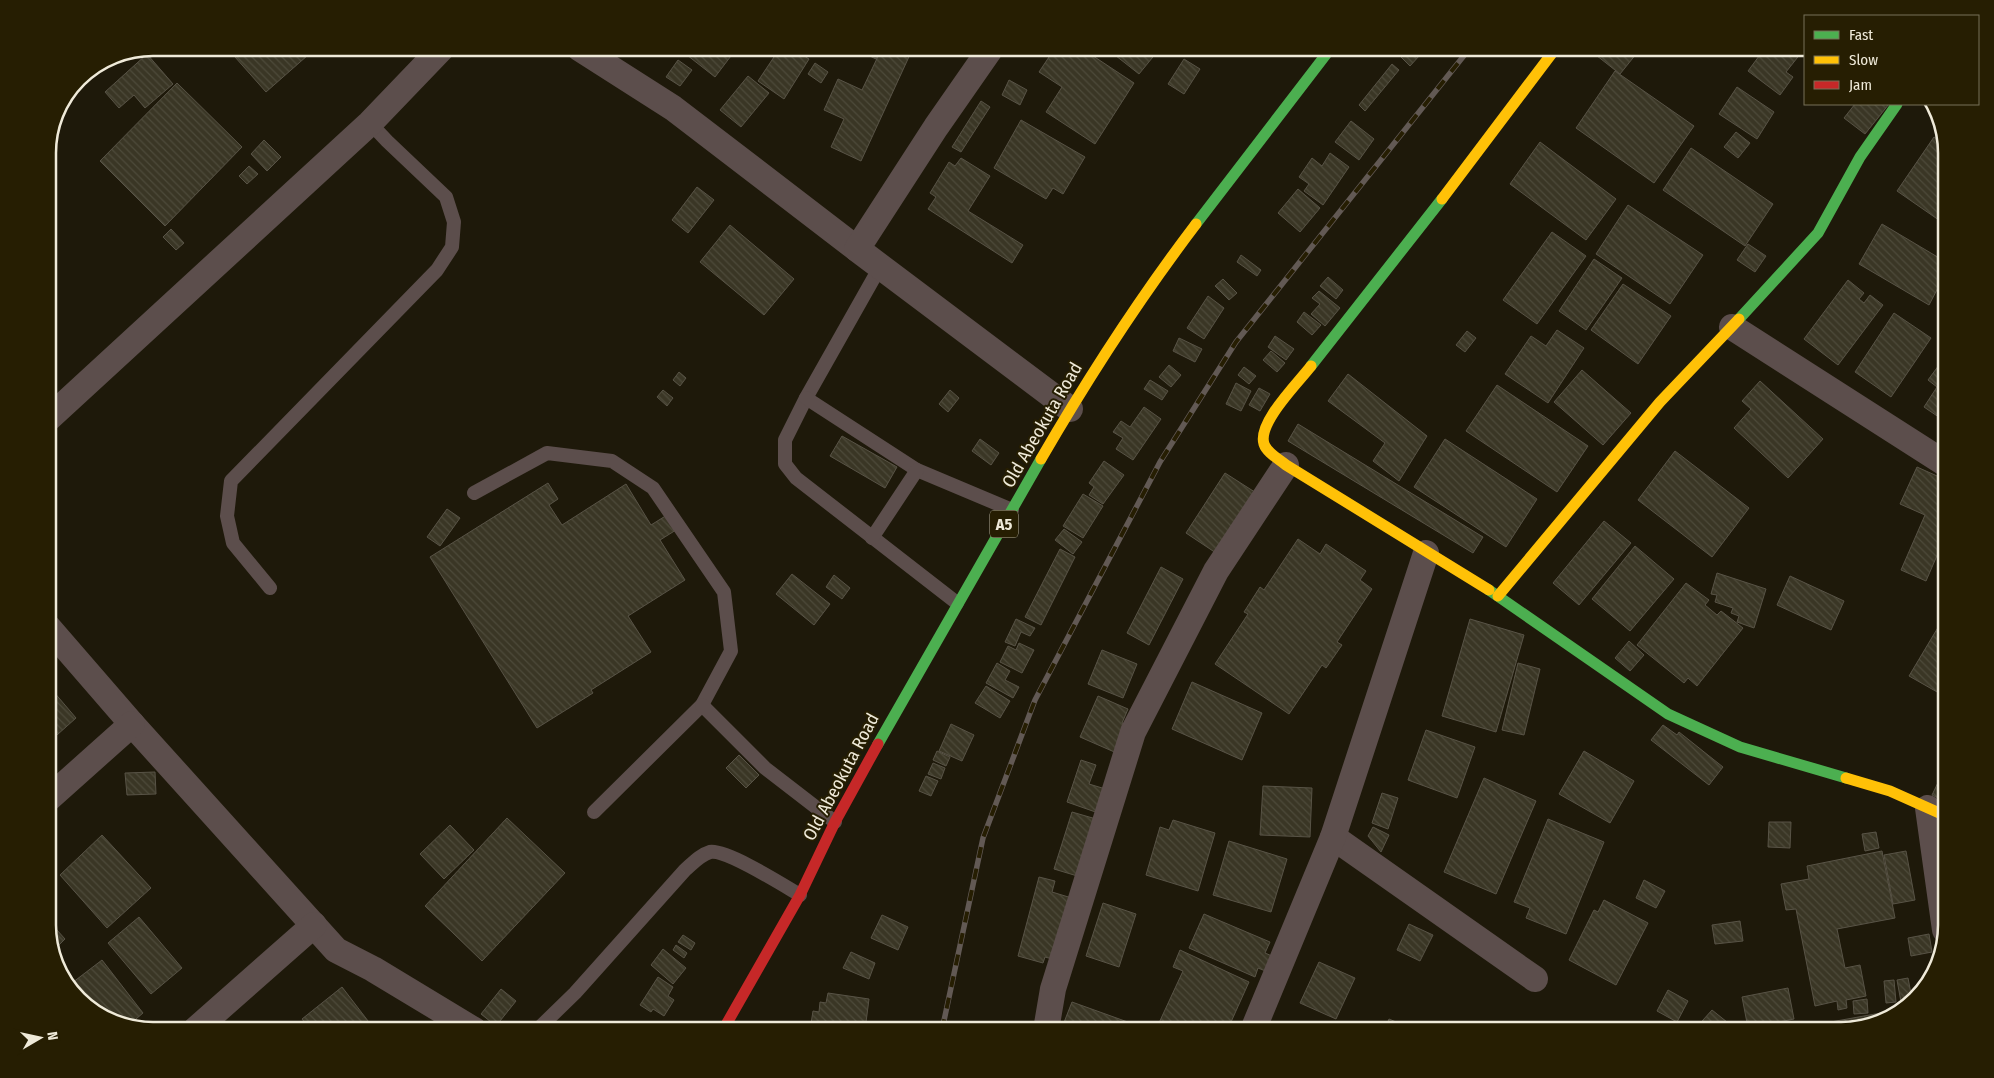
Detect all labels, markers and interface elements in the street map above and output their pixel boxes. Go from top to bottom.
legend [1804,15,1979,105]
text: Fast [1849,26,1873,44]
text: Slow [1849,51,1878,69]
text: Jam [1849,76,1872,94]
street label: Old Abeokuta Road [997,358,1087,492]
road number: A5 [990,510,1018,538]
street label: Old Abeokuta Road [798,710,884,844]
north arrow [15,1013,65,1063]
text: N [43,1031,61,1042]

